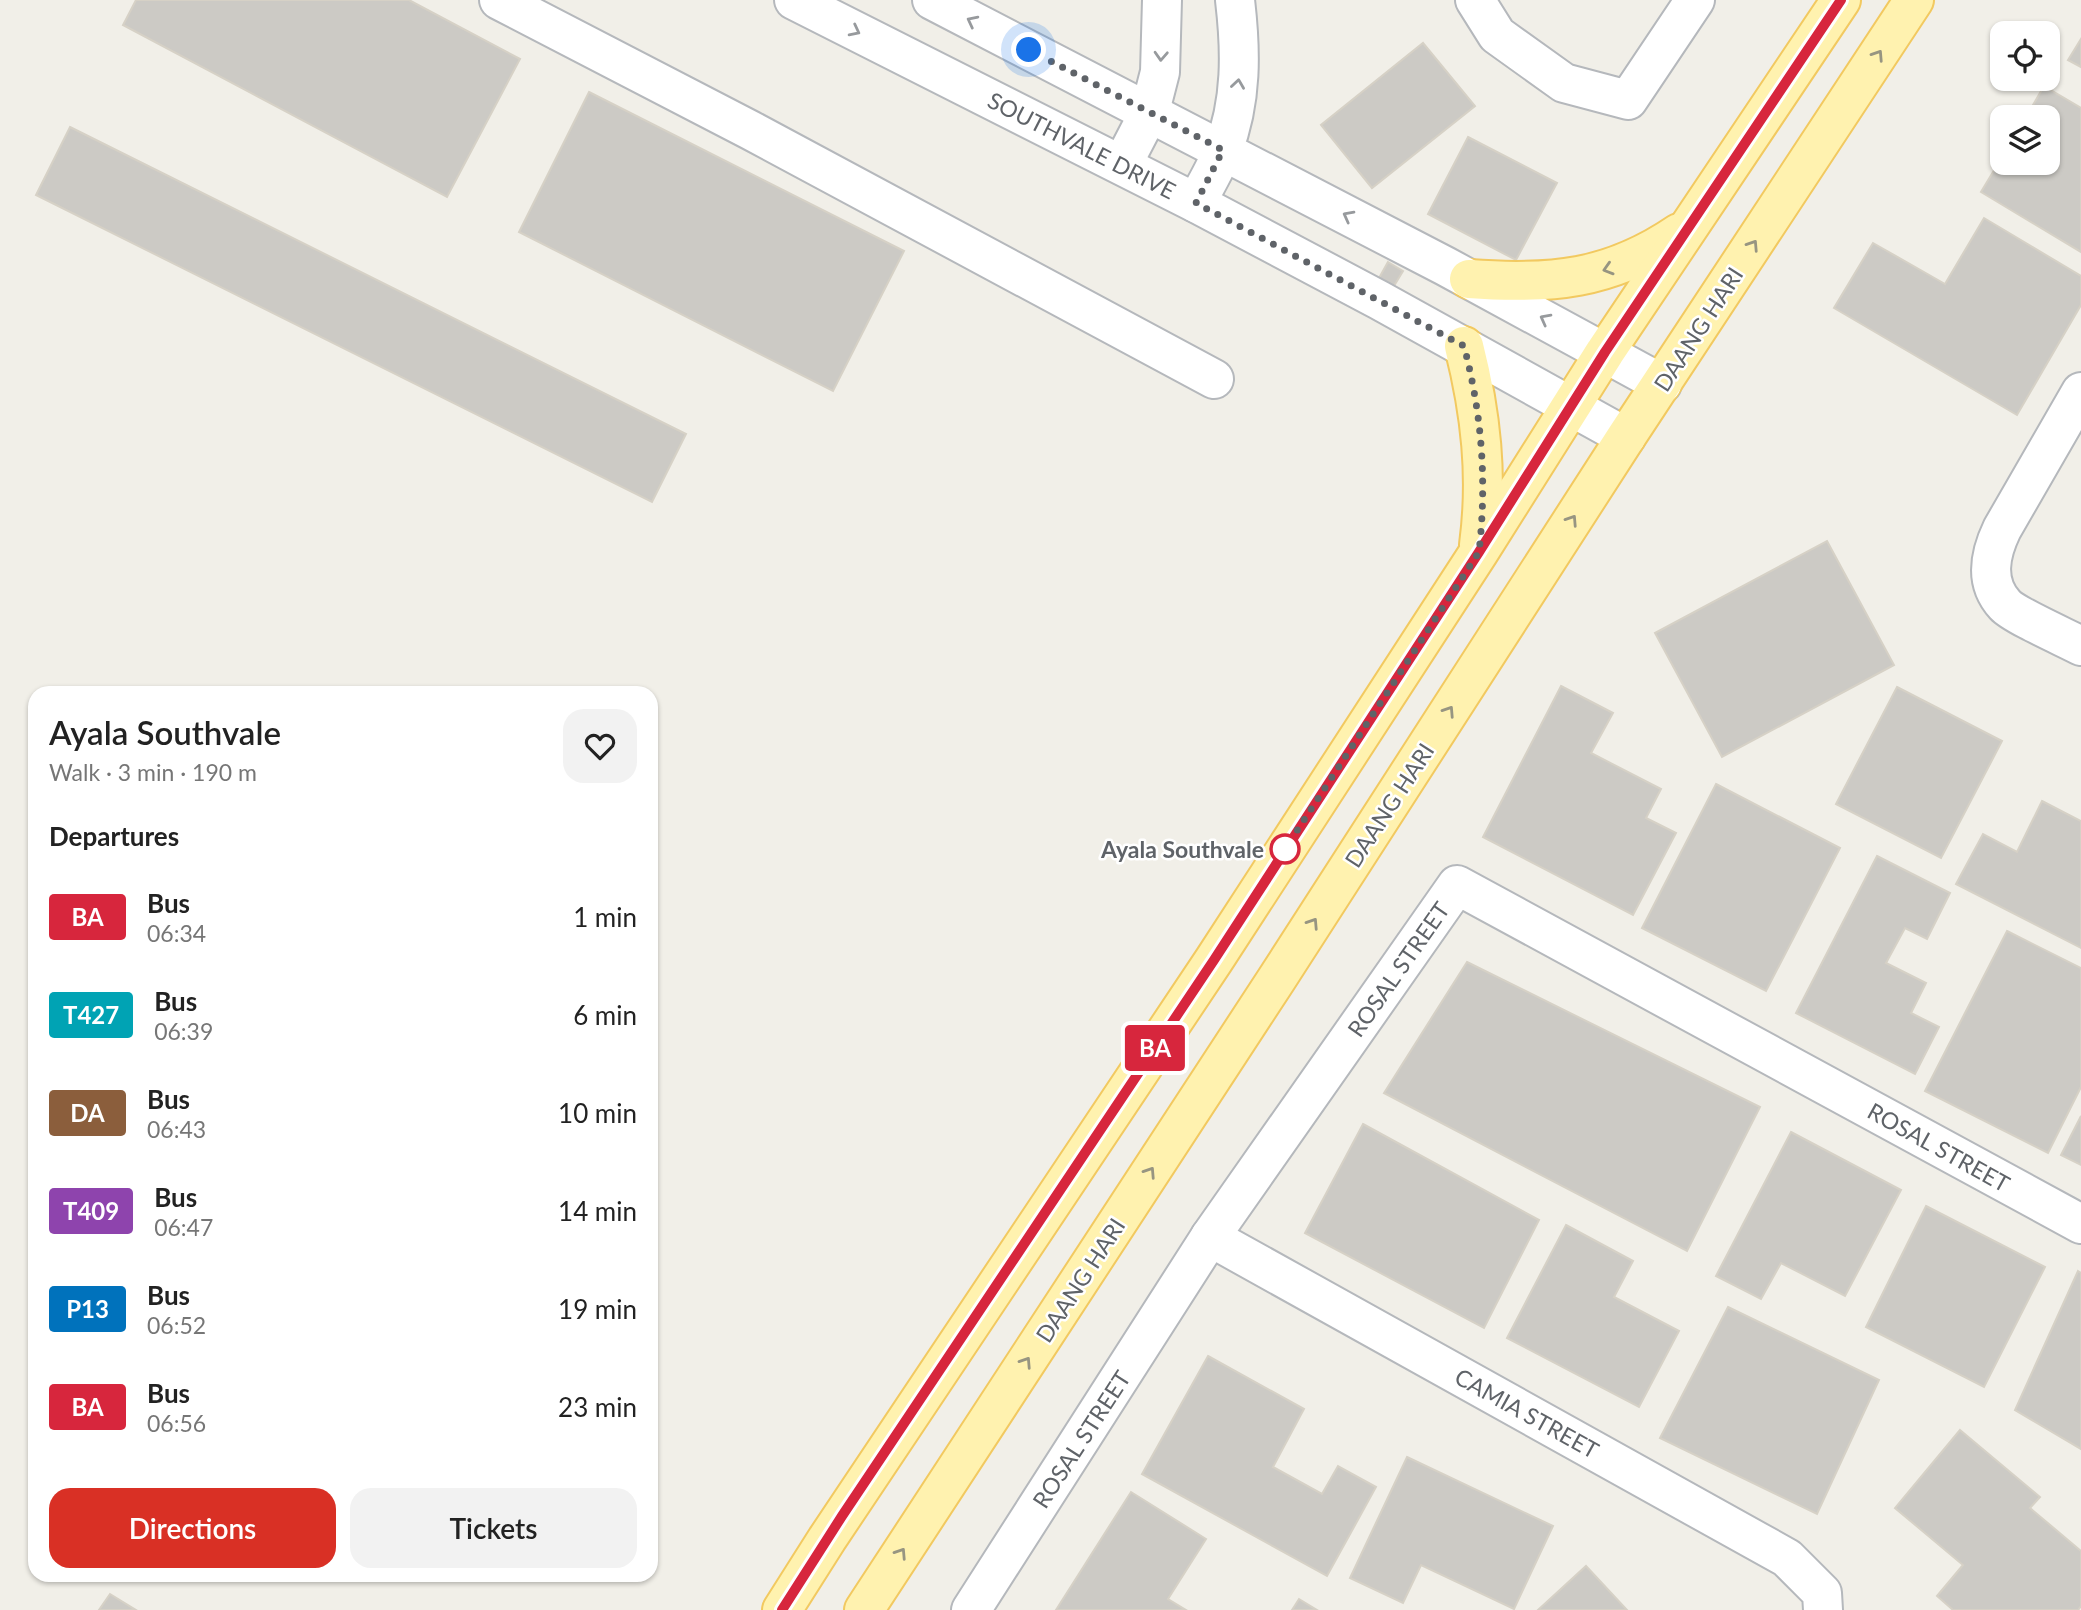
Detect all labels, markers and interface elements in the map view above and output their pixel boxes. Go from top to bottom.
one-way arrow [967,15,979,29]
map controls [1990,21,2060,175]
button: locate [1990,21,2060,91]
one-way arrow [848,22,860,36]
your location [1011,32,1046,67]
one-way arrow [1870,50,1883,63]
one-way arrow [1154,51,1169,62]
one-way arrow [1231,78,1246,90]
street label: SOUTHVALE DRIVE [983,86,1181,204]
button: layers [1990,105,2060,175]
one-way arrow [1343,210,1355,224]
one-way arrow [1745,240,1758,253]
one-way arrow [1602,260,1614,275]
street label: DAANG HARI [1647,262,1749,396]
one-way arrow [1540,314,1552,328]
one-way arrow [1564,515,1577,528]
one-way arrow [1441,706,1454,719]
button: heart [563,709,637,783]
text: Ayala Southvale [49,712,281,752]
street label: DAANG HARI [1338,738,1440,872]
text: Walk · 3 min · 190 m [49,758,257,786]
text: Departures [49,820,179,852]
marker: Ayala Southvale [1270,834,1300,864]
place label: Ayala Southvale [1100,835,1264,863]
text: Bus [147,887,190,919]
street label: ROSAL STREET [1341,896,1455,1042]
text: 1 min [573,901,637,933]
text: BA [71,902,104,931]
one-way arrow [1304,917,1317,930]
text: 06:34 [147,919,206,947]
text: Bus [154,985,197,1017]
text: 6 min [573,999,637,1031]
text: T427 [63,1000,119,1029]
text: 06:39 [154,1017,213,1045]
line badge: BA [1124,1025,1186,1071]
text: BA [1139,1033,1171,1062]
text: Bus [147,1083,190,1115]
street label: ROSAL STREET [1863,1096,2015,1198]
text: 10 min [558,1097,637,1129]
text: DA [70,1098,105,1127]
text: 06:43 [147,1115,206,1143]
one-way arrow [1142,1167,1155,1180]
text: Bus [154,1181,197,1213]
text: 14 min [558,1195,637,1227]
text: T409 [63,1196,119,1225]
text: 06:47 [154,1213,213,1241]
street label: DAANG HARI [1029,1213,1131,1347]
text: Bus [147,1279,190,1311]
text: 19 min [558,1293,637,1325]
text: P13 [66,1294,109,1323]
text: 06:52 [147,1311,206,1339]
one-way arrow [1018,1357,1031,1370]
street label: CAMIA STREET [1450,1362,1604,1464]
street label: ROSAL STREET [1026,1365,1136,1513]
text: Bus [147,1377,190,1409]
text: 23 min [558,1391,637,1423]
text: BA [71,1392,104,1421]
text: 06:56 [147,1409,206,1437]
button: Directions [49,1488,336,1568]
button: Tickets [350,1488,637,1568]
one-way arrow [893,1548,906,1561]

